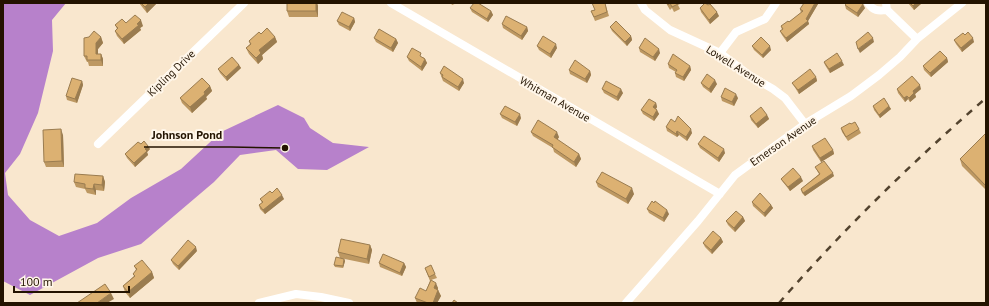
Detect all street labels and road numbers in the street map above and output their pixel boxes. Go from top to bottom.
street label: Lowell Avenue [704,42,769,90]
street label: Kipling Drive [144,46,198,99]
street label: Whitman Avenue [517,73,593,125]
street label: Emerson Avenue [747,113,819,169]

